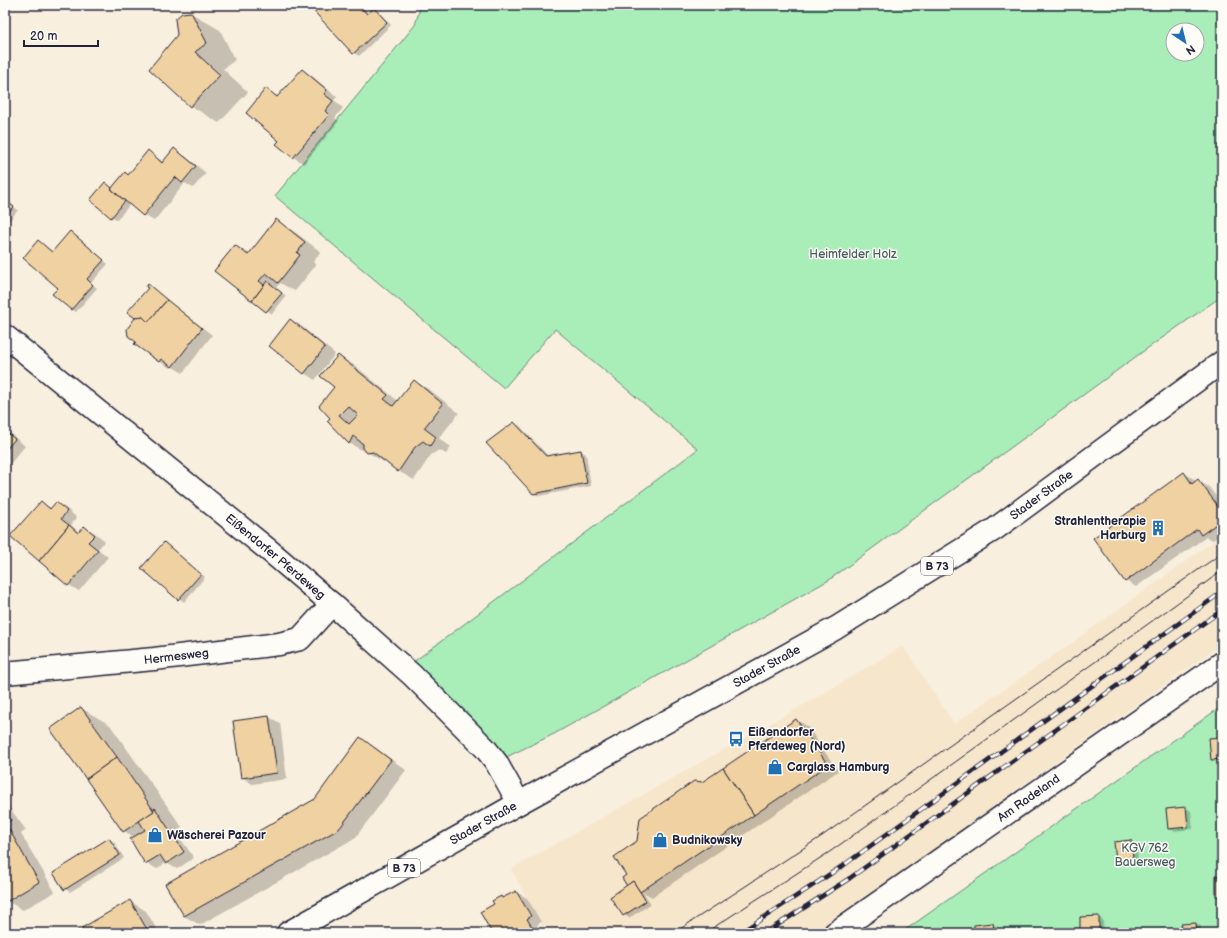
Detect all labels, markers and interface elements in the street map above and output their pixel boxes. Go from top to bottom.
scale bar [24,22,98,48]
north arrow [1165,22,1205,62]
text: 20 m [30,29,57,44]
text: N [1183,42,1198,57]
park label: Heimfelder Holz [809,247,897,262]
street label: Stader Straße [1007,467,1076,523]
street label: Eißendorfer Pferdeweg [222,511,328,603]
place label: Strahlentherapie Harburg [1055,514,1146,543]
building icon: Strahlentherapie Harburg [1149,519,1167,537]
road number: B 73 [921,557,953,575]
street label: Stader Straße [730,642,803,691]
street label: Hermesweg [143,645,210,667]
place label: Eißendorfer Pferdeweg (Nord) [748,725,845,754]
bus stop icon: Eißendorfer Pferdeweg (Nord) [727,730,745,748]
shop icon: Carglass Hamburg [766,758,784,776]
place label: Carglass Hamburg [787,760,890,775]
street label: Am Radeland [994,771,1063,825]
street label: Stader Straße [447,798,519,848]
shop icon: Wäscherei Pazour [146,826,164,844]
place label: Wäscherei Pazour [167,828,266,843]
shop icon: Budnikowsky [651,831,669,849]
place label: Budnikowsky [672,833,743,848]
park label: KGV 762 Bauersweg [1114,841,1176,870]
road number: B 73 [388,859,420,877]

